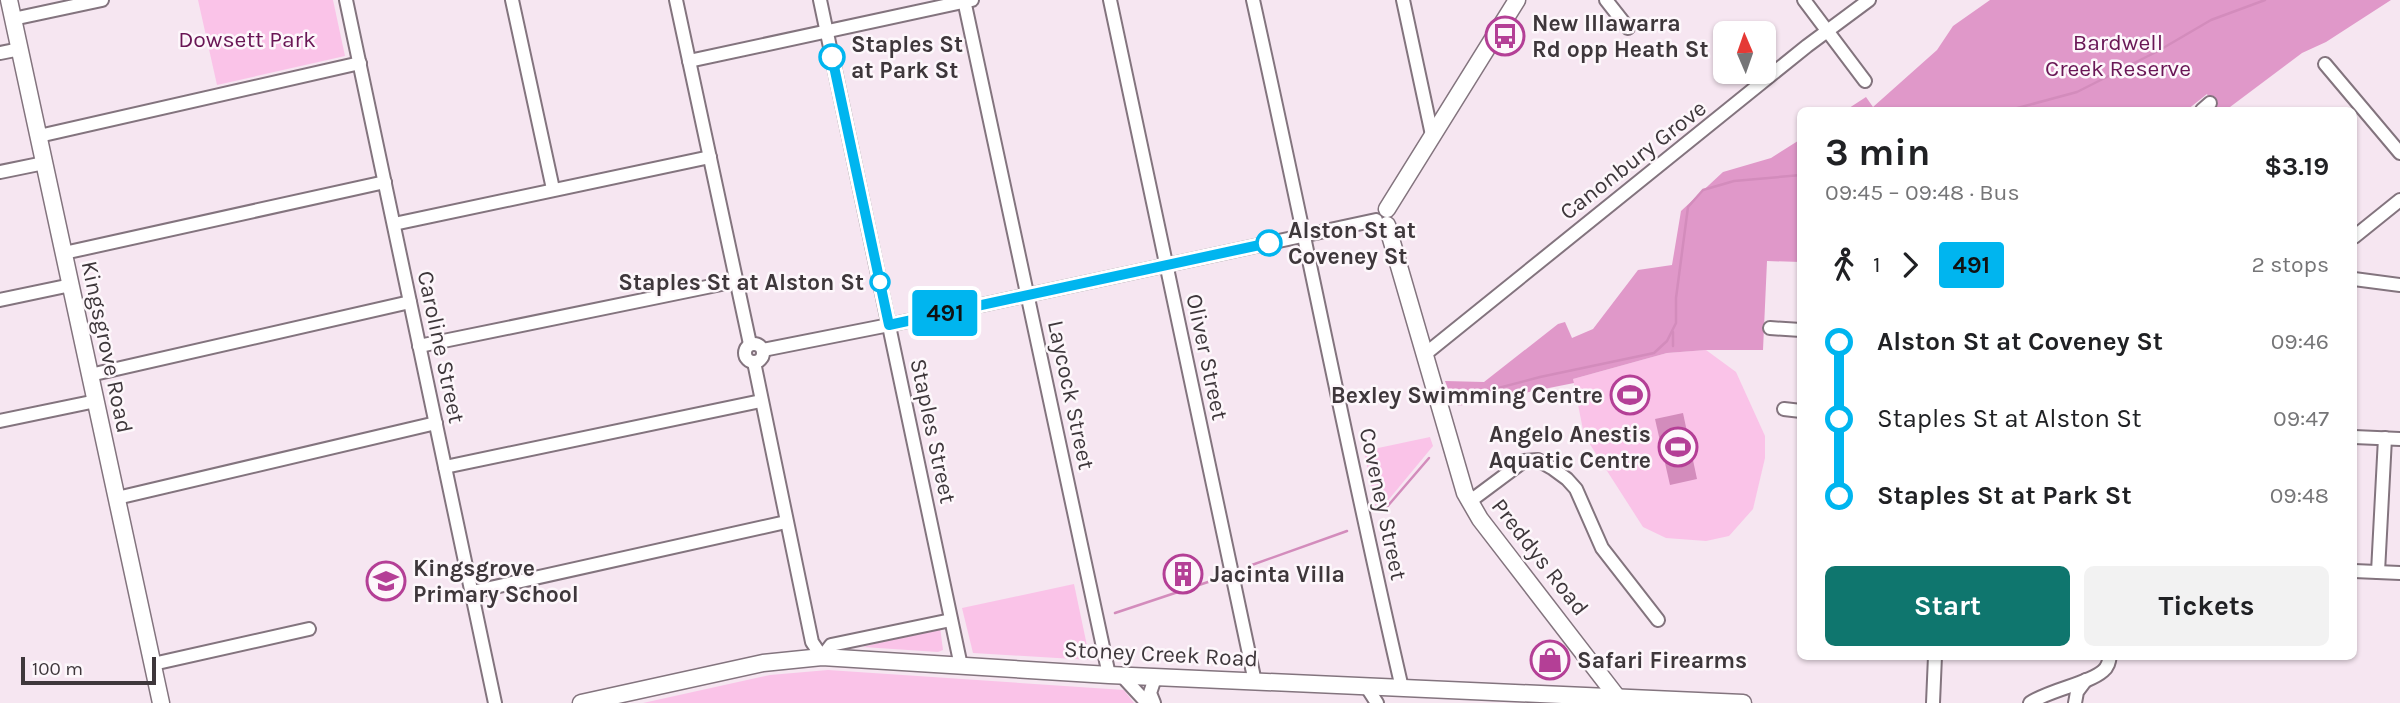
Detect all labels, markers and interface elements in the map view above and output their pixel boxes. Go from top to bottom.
place label: New Illawarra Rd opp Heath St [1532,10,1708,63]
bus stop icon: New Illawarra Rd opp Heath St [1484,15,1526,57]
north arrow [1713,21,1776,84]
map controls [1713,21,1776,84]
park label: Dowsett Park [178,26,316,53]
park label: Bardwell Creek Reserve [2045,29,2191,82]
place label: Staples St at Park St [851,31,963,84]
marker: Staples St at Park St [819,44,845,70]
street label: Canonbury Grove [1554,95,1712,225]
text: 3 min [1825,130,1930,175]
text: $3.19 [2264,151,2329,182]
text: 09:45 – 09:48 · Bus [1825,179,2020,206]
place label: Alston St at Coveney St [1288,217,1416,270]
marker: Alston St at Coveney St [1256,230,1282,256]
icon: walk [1825,246,1863,284]
icon: forward [1891,246,1929,284]
text: 1 [1873,251,1881,278]
text: 491 [1953,251,1990,279]
text: 2 stops [2251,251,2329,278]
street label: Kingsgrove Road [76,258,138,436]
street label: Caroline Street [412,268,470,426]
place label: Staples St at Alston St [618,269,864,296]
marker: Staples St at Alston St [870,272,890,292]
line badge: 491 [905,290,985,336]
street label: Oliver Street [1180,291,1234,423]
text: 491 [926,299,964,327]
street label: Laycock Street [1042,318,1100,472]
text: Alston St at Coveney St [1877,326,2163,357]
text: 09:46 [2271,328,2329,355]
street label: Staples Street [904,356,962,506]
sports icon: Bexley Swimming Centre [1609,374,1651,416]
place label: Bexley Swimming Centre [1331,382,1603,409]
text: Staples St at Alston St [1877,403,2142,434]
text: 09:47 [2273,405,2329,432]
place label: Angelo Anestis Aquatic Centre [1489,421,1651,474]
street label: Coveney Street [1354,425,1412,583]
sports icon: Angelo Anestis Aquatic Centre [1657,426,1699,468]
text: Staples St at Park St [1877,480,2132,511]
text: 09:48 [2270,482,2329,509]
street label: Preddys Road [1486,493,1594,621]
building icon: Jacinta Villa [1162,553,1204,595]
place label: Kingsgrove Primary School [413,555,579,608]
school or university icon: Kingsgrove Primary School [365,560,407,602]
place label: Jacinta Villa [1210,561,1345,588]
button: Start [1825,566,2070,646]
button: Tickets [2084,566,2329,646]
street label: Stoney Creek Road [1063,635,1259,673]
shop icon: Safari Firearms [1529,639,1571,681]
place label: Safari Firearms [1577,647,1747,674]
scale bar [21,654,156,686]
text: 100 m [32,658,83,680]

